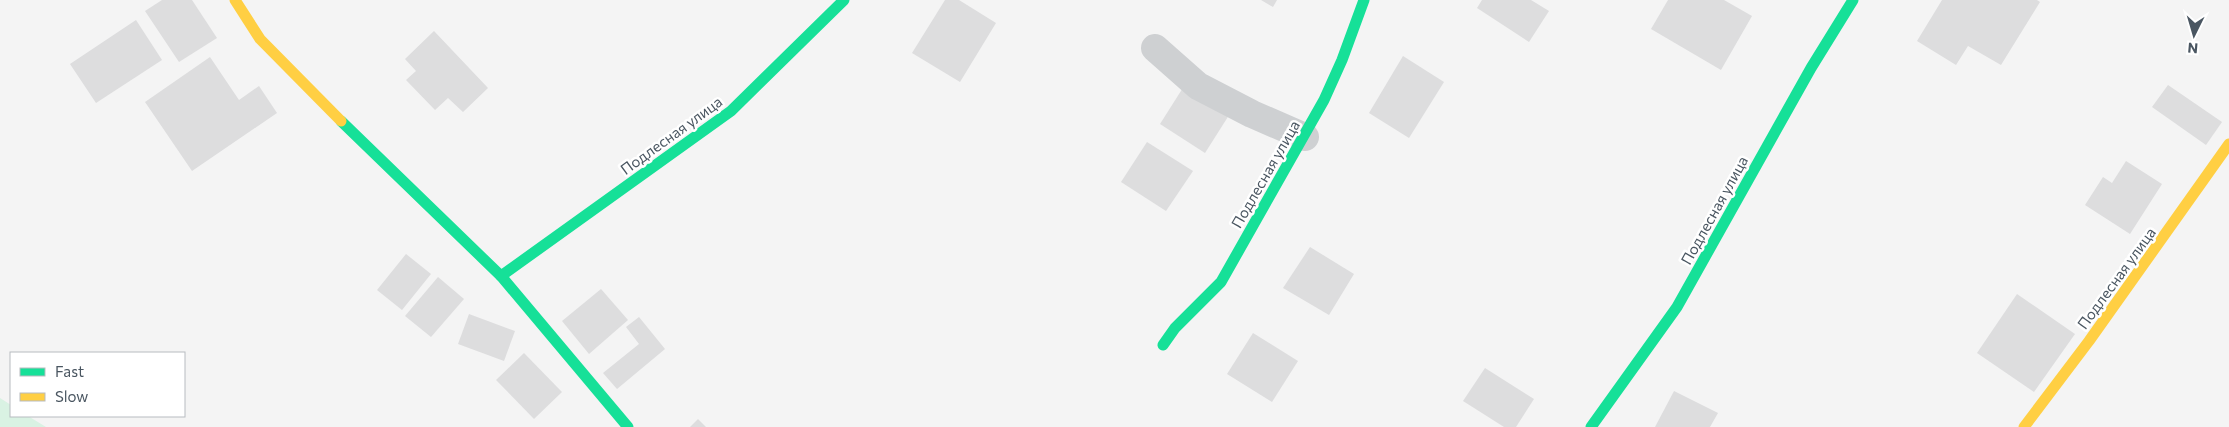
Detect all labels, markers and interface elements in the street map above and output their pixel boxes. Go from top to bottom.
north arrow [2169,10,2219,60]
text: N [2187,40,2199,57]
street label: Подлесная улица [617,92,725,178]
street label: Подлесная улица [1227,117,1303,231]
street label: Подлесная улица [1677,153,1751,267]
street label: Подлесная улица [2073,224,2159,332]
legend [10,352,185,417]
text: Fast [55,362,84,380]
text: Slow [55,387,88,405]

